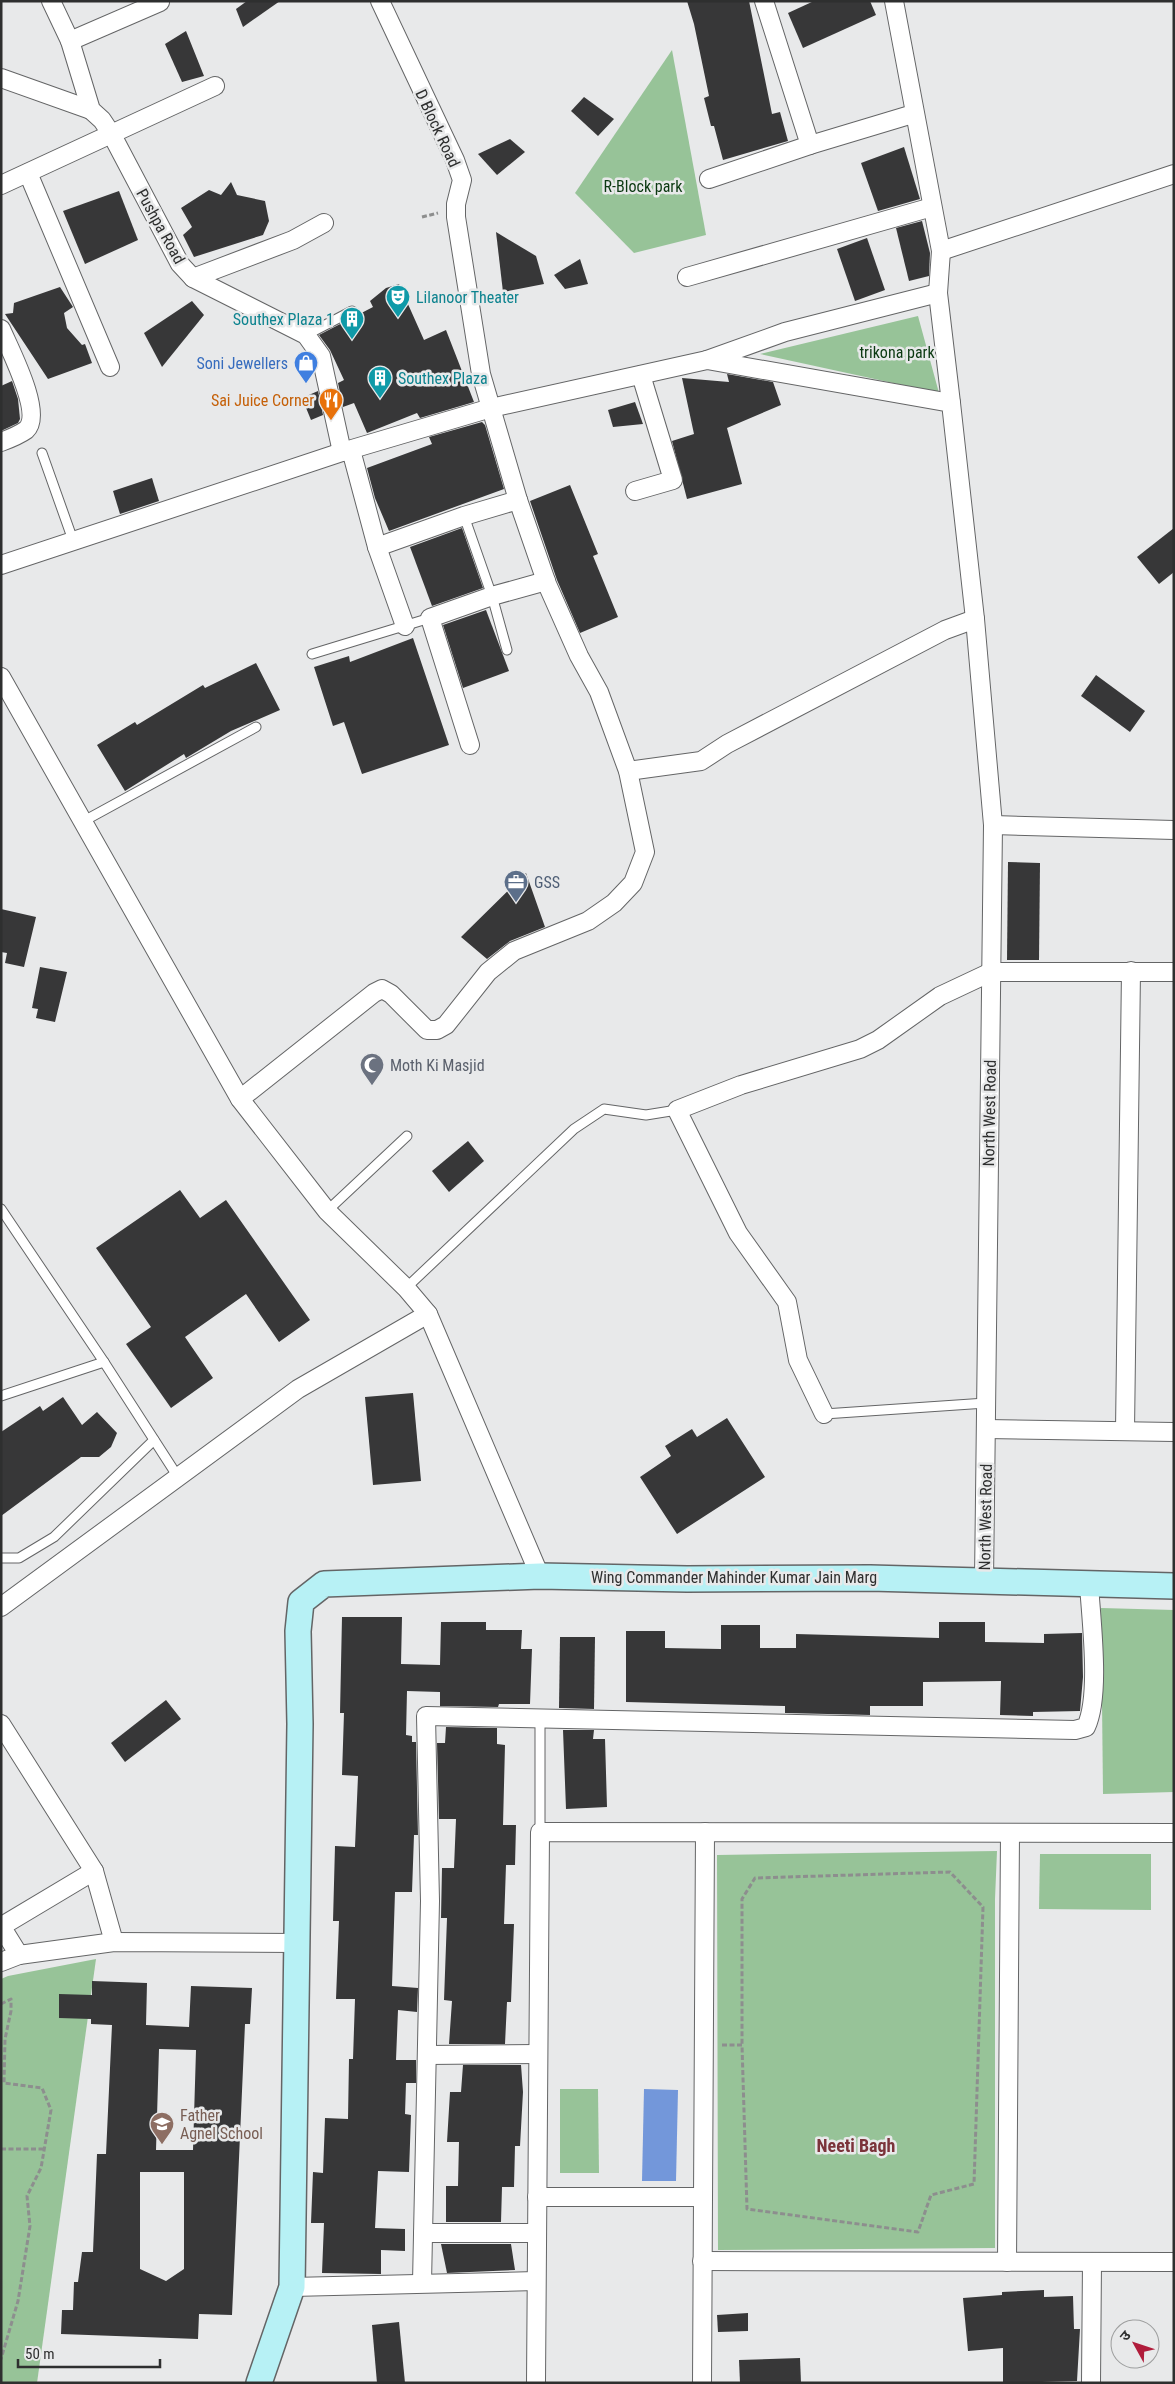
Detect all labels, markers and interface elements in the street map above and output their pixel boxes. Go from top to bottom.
street label: D Block Road [411,86,464,170]
park label: R-Block park [604,177,683,196]
street label: Pushpa Road [132,185,189,267]
theatre icon: Lilanoor Theater [385,284,411,318]
place label: Lilanoor Theater [416,288,519,307]
building icon: Southex Plaza 1 [339,306,365,340]
place label: Southex Plaza 1 [233,310,334,329]
park label: trikona park [859,343,935,362]
shop icon: Soni Jewellers [293,350,319,384]
place label: Soni Jewellers [196,354,288,373]
building icon: Southex Plaza [367,365,393,399]
place label: Southex Plaza [398,369,488,388]
restaurant icon: Sai Juice Corner [318,387,344,421]
place label: Sai Juice Corner [211,391,314,410]
office icon: GSS [503,869,529,903]
place label: GSS [534,873,560,892]
mosque icon: Moth Ki Masjid [359,1052,385,1086]
place label: Moth Ki Masjid [390,1056,485,1075]
street label: North West Road [979,1060,1000,1166]
street label: North West Road [975,1464,996,1570]
street label: Wing Commander Mahinder Kumar Jain Marg [591,1568,877,1587]
place label: Father Agnel School [180,2106,263,2143]
school or university icon: Father Agnel School [149,2111,175,2145]
district label: Neeti Bagh [817,2135,895,2156]
north arrow [1110,2319,1160,2369]
text: उ [1116,2327,1134,2344]
scale bar [18,2336,160,2368]
text: 50 m [25,2345,55,2363]

